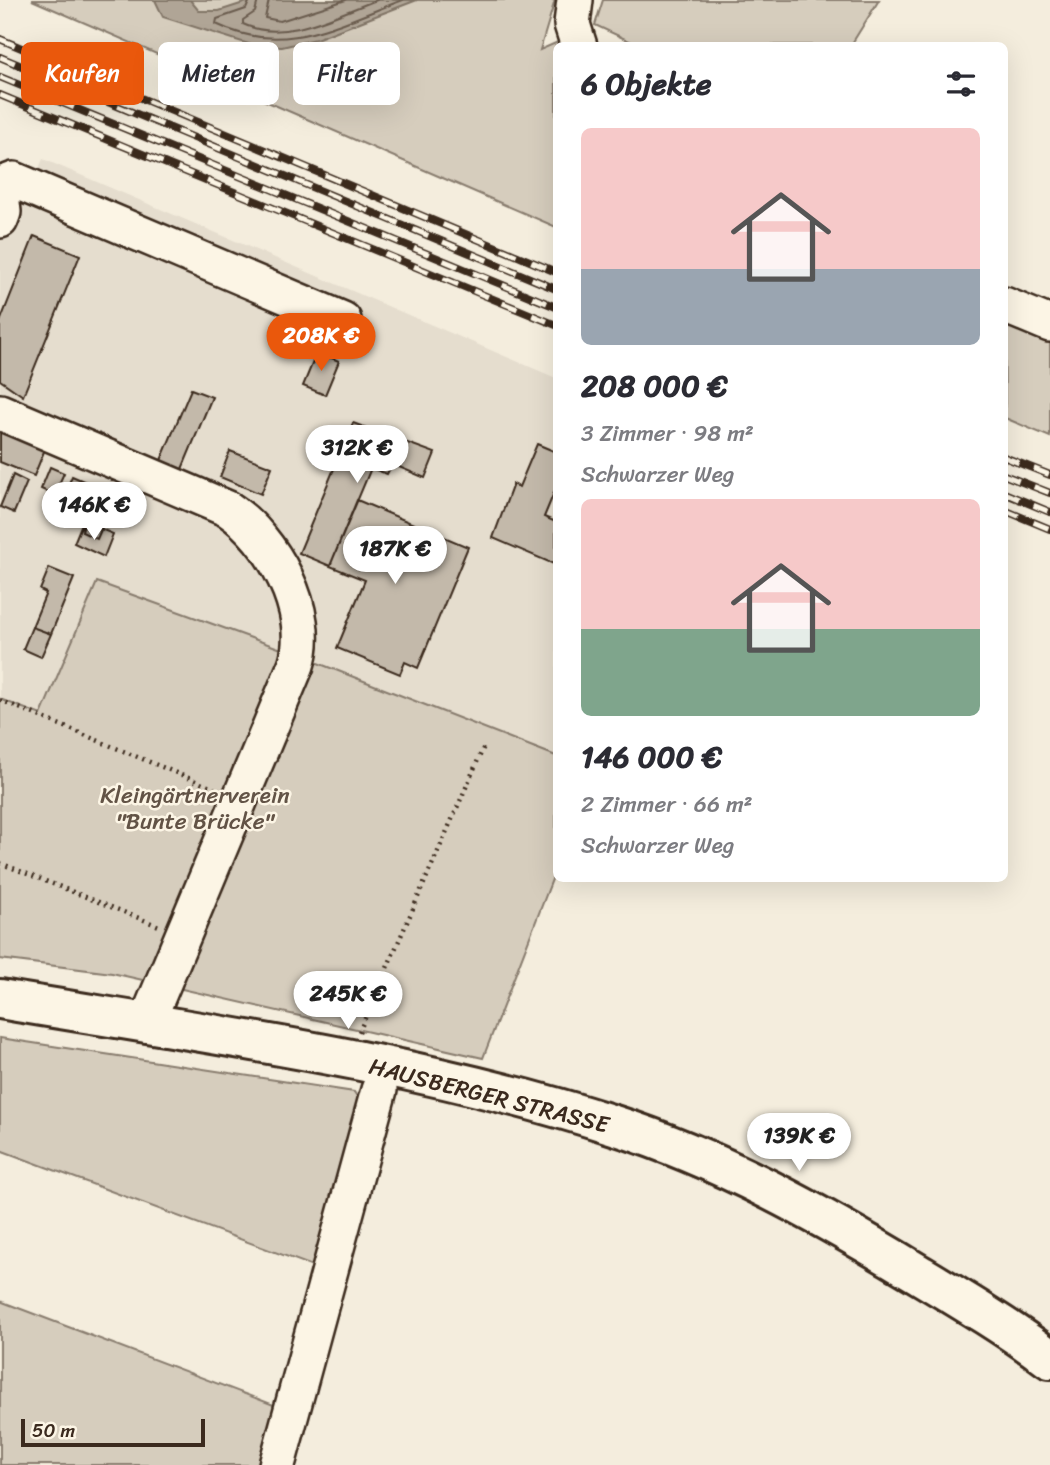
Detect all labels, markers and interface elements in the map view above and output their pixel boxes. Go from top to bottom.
chip: Kaufen [21,42,144,105]
chip: Mieten [158,42,279,105]
chip: Filter [293,42,400,105]
text: 6 Objekte [581,57,711,111]
icon: filters [942,65,980,103]
icon: home [718,174,844,300]
pin: 208K € [264,314,378,373]
text: 208K € [283,315,359,356]
text: 208 000 € [581,359,728,413]
text: 3 Zimmer · 98 m² [581,413,754,454]
pin: 312K € [300,426,414,485]
text: 312K € [321,427,393,468]
text: Schwarzer Weg [581,454,734,495]
pin: 146K € [37,482,151,542]
text: 146K € [58,484,130,525]
pin: 187K € [338,526,452,586]
text: 187K € [359,528,431,569]
icon: home [718,545,844,671]
text: 146 000 € [581,730,722,784]
park label: Kleingärtnerverein "Bunte Brücke" [100,775,290,842]
text: 2 Zimmer · 66 m² [581,784,753,825]
text: Schwarzer Weg [581,825,734,866]
pin: 245K € [291,972,405,1031]
text: 245K € [310,973,386,1014]
street label: HAUSBERGER STRASSE [365,1046,614,1145]
pin: 139K € [742,1114,856,1173]
text: 139K € [763,1115,835,1156]
text: 50 m [32,1414,75,1447]
scale bar [21,1416,205,1448]

